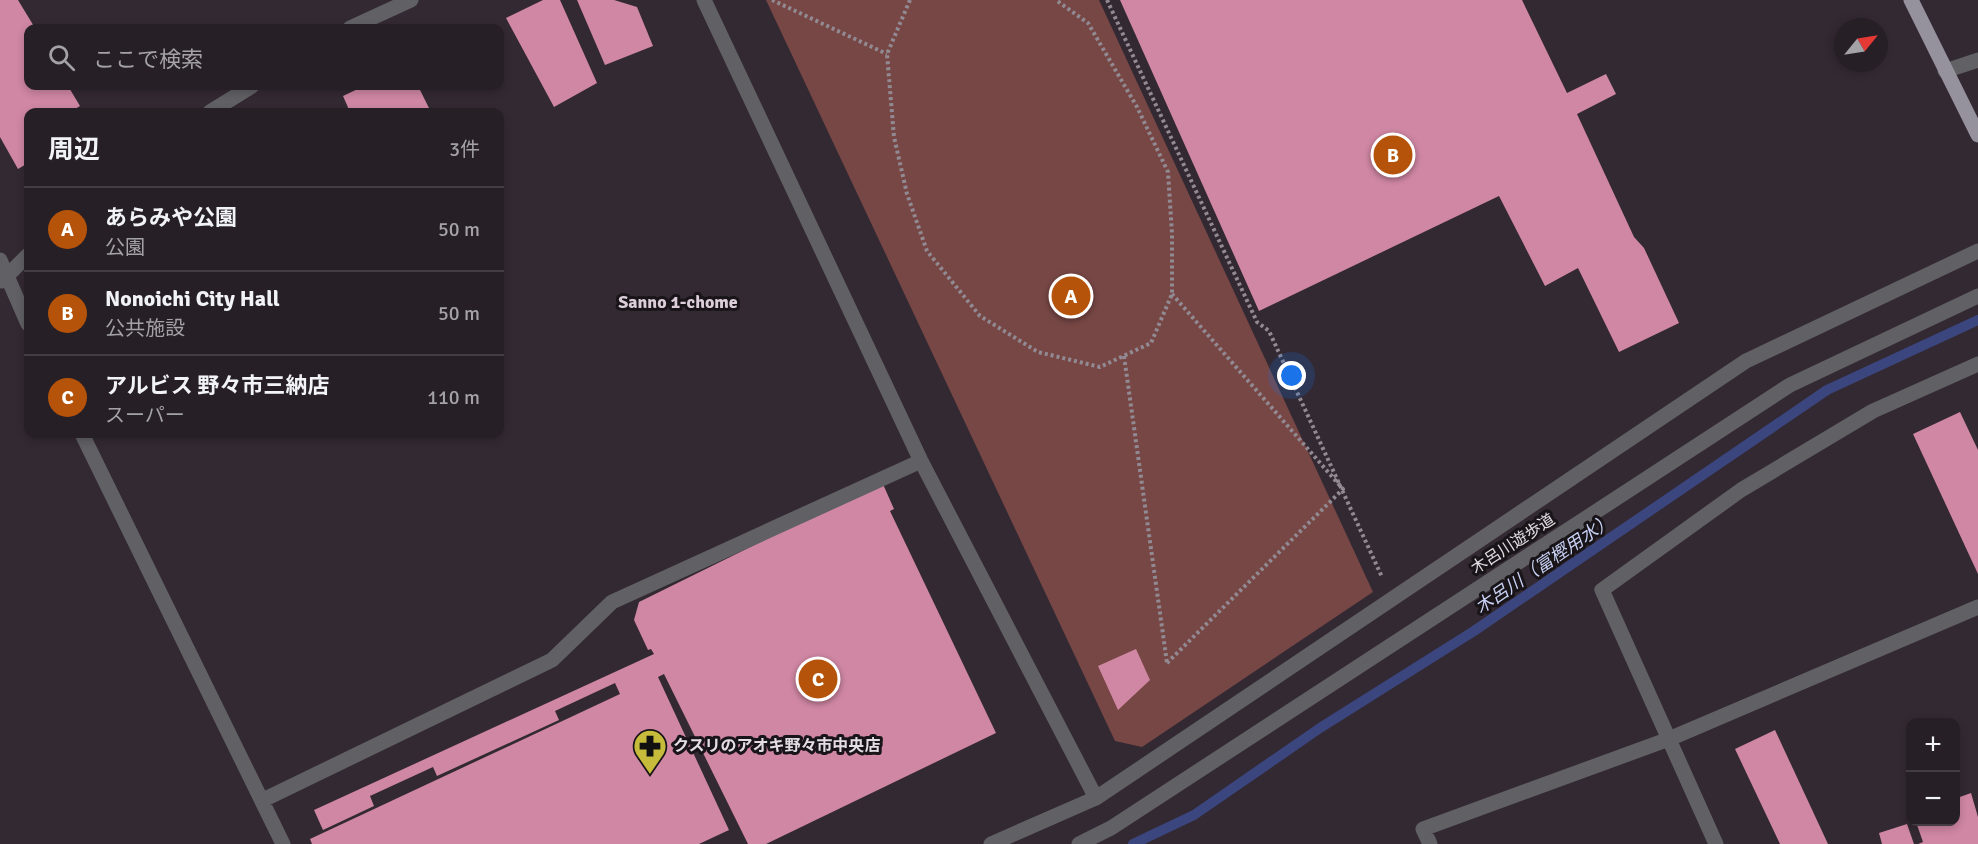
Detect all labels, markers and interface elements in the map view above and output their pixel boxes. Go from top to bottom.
north arrow [1834,18,1888,72]
search box [24,24,504,90]
icon: search [45,41,78,74]
text: ここで検索 [93,46,203,73]
pin: B [1374,132,1412,178]
text: 周辺 [48,134,100,166]
text: 3件 [449,137,480,162]
text: あらみや公園 [105,204,237,231]
text: A [61,217,74,242]
text: 50 m [438,217,480,242]
text: 公園 [105,235,145,260]
pin: A [1052,274,1090,318]
text: Nonoichi City Hall [105,285,280,312]
district label: Sanno 1-chome [618,291,738,313]
text: B [61,301,74,326]
text: 50 m [438,301,480,326]
text: 公共施設 [105,316,185,341]
your location [1277,361,1306,390]
text: アルビス 野々市三納店 [105,372,330,399]
text: C [61,385,74,410]
text: 110 m [427,385,480,410]
text: スーパー [105,403,185,428]
street label: 木呂川遊歩道 [1467,509,1559,579]
water label: 木呂川（富樫用水） [1471,510,1617,618]
pin: C [798,656,838,702]
map controls [1906,718,1960,826]
button: + [1906,718,1960,772]
pharmacy icon: クスリのアオキ野々市中央店 [632,728,668,775]
place label: クスリのアオキ野々市中央店 [673,736,881,756]
button: − [1906,772,1960,826]

